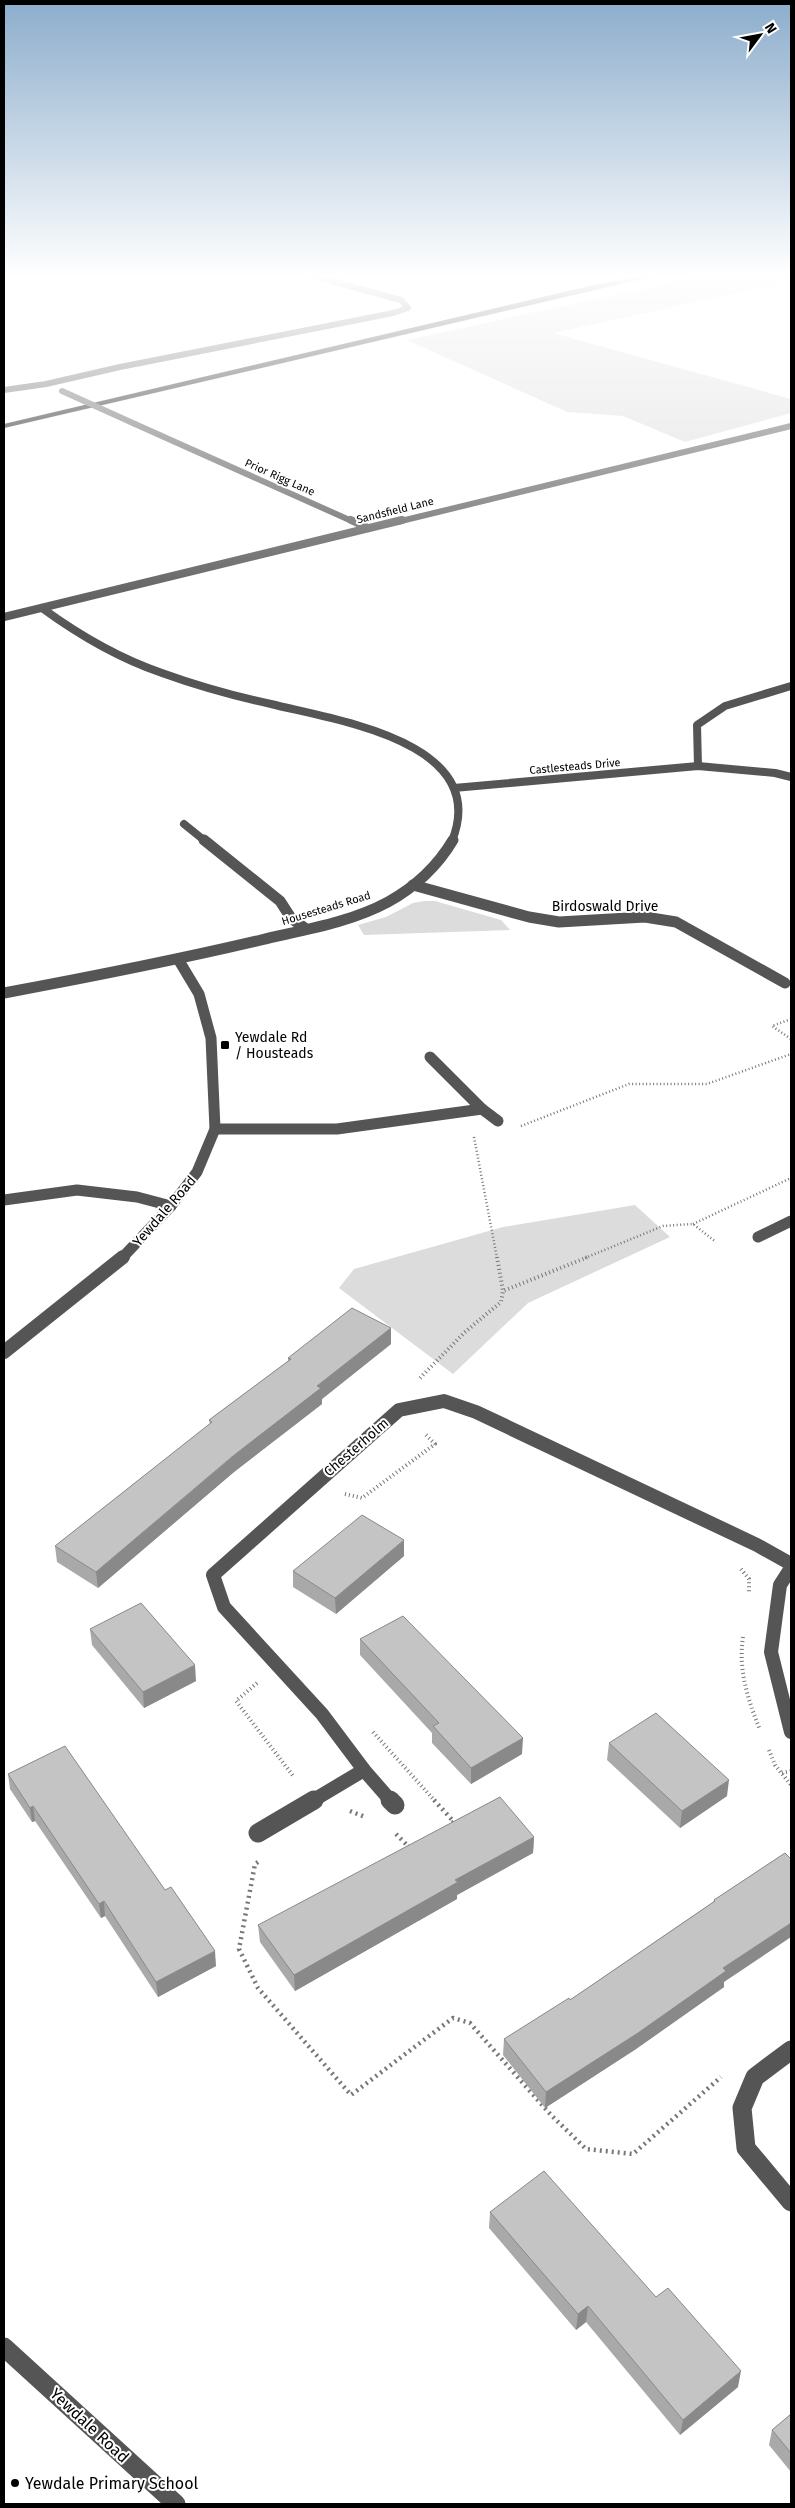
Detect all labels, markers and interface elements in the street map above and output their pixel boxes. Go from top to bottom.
north arrow [735,10,785,60]
text: N [761,20,780,37]
street label: Prior Rigg Lane [243,456,317,499]
street label: Sandsfield Lane [355,495,435,526]
street label: Castlesteads Drive [529,756,621,777]
street label: Housesteads Road [280,889,372,928]
street label: Birdoswald Drive [552,898,658,915]
place label: Yewdale Rd / Housteads [235,1029,314,1062]
marker: Yewdale Rd / Housteads [219,1039,231,1051]
street label: Yewdale Road [129,1173,200,1250]
street label: Chesterholm [320,1415,392,1480]
street label: Yewdale Road [46,2384,133,2467]
place label: Yewdale Primary School [25,2474,199,2493]
marker: Yewdale Primary School [9,2477,21,2489]

